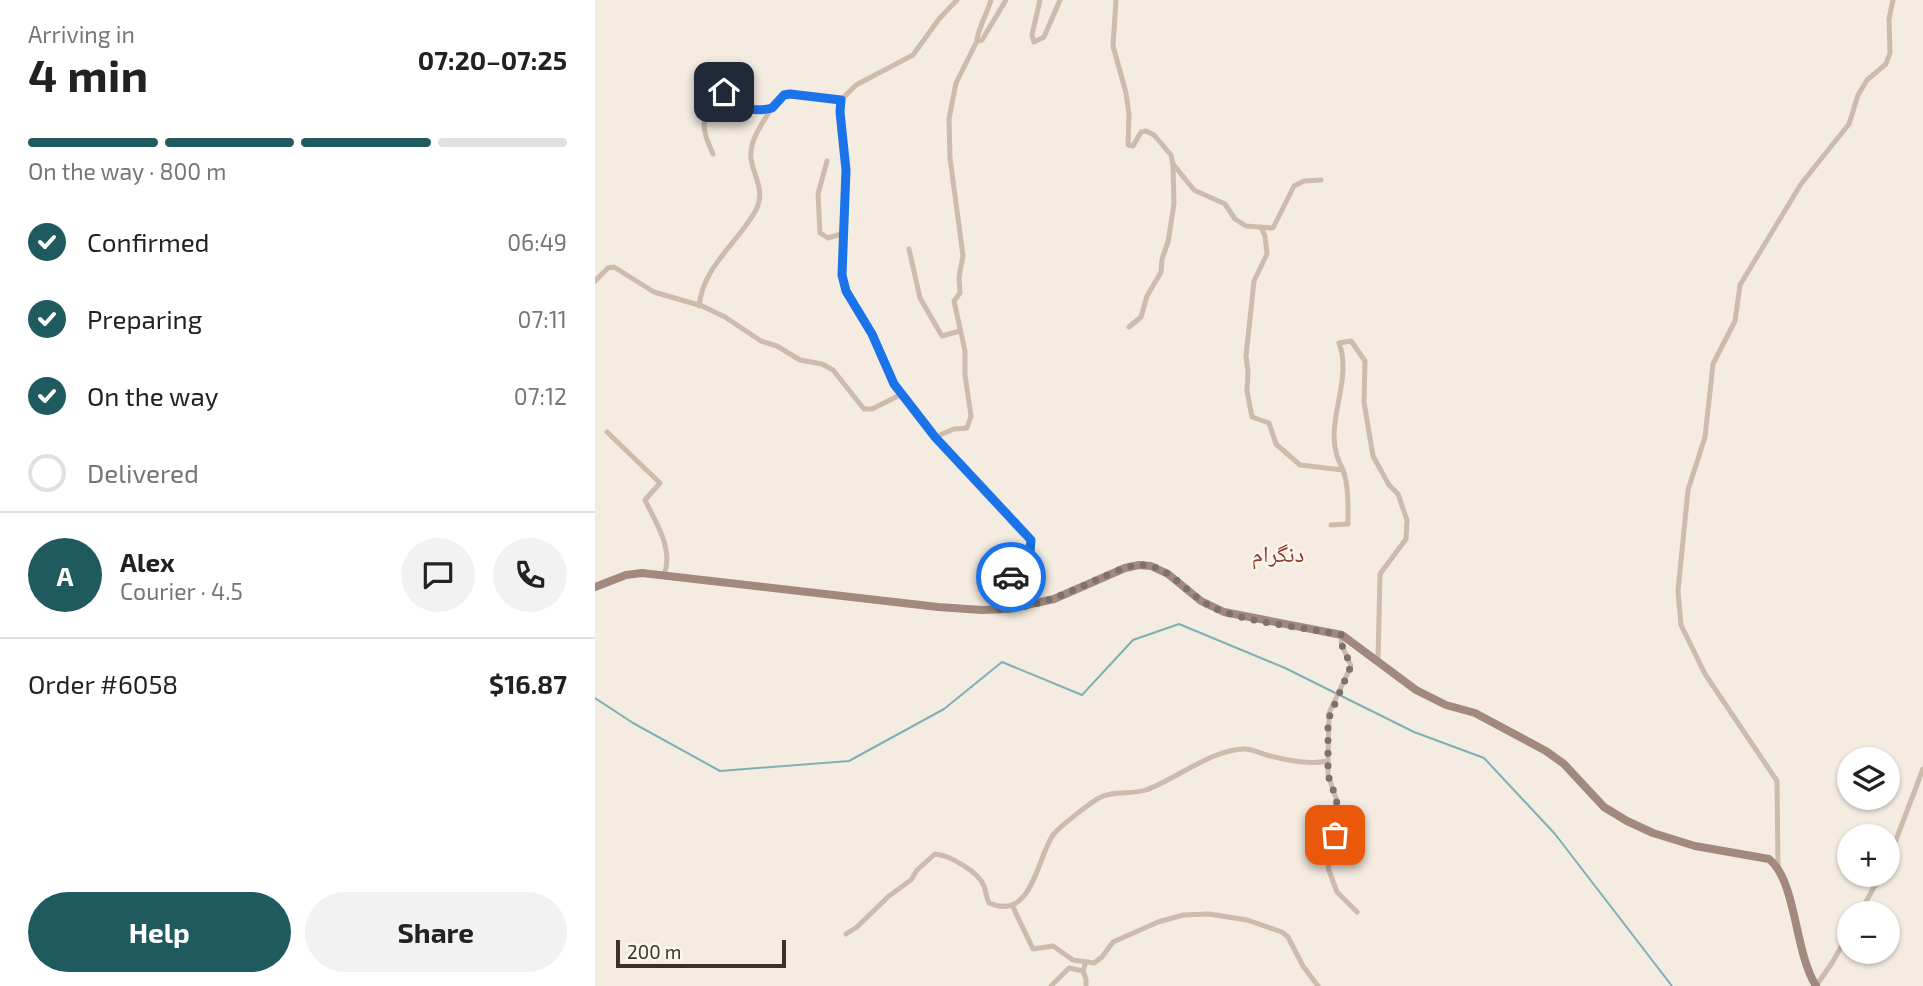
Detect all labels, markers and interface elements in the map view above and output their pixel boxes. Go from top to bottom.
text: Arriving in [28,20,135,48]
text: 07:20–07:25 [418,44,567,75]
text: 4 min [28,46,148,101]
pin [694,62,754,122]
icon: home [705,73,743,111]
text: On the way · 800 m [28,157,226,185]
icon: check [28,223,66,261]
text: Confirmed [87,226,210,257]
text: 06:49 [507,228,567,256]
icon: check [28,300,66,338]
text: Preparing [87,303,202,334]
text: 07:11 [518,305,567,333]
icon: check [28,377,66,415]
text: On the way [87,380,218,411]
text: 07:12 [514,382,567,410]
text: Delivered [87,457,199,488]
button: chat [401,538,475,612]
button: phone [493,538,567,612]
district label: دنگرام [1252,539,1304,570]
courier [976,542,1046,612]
text: Alex [120,546,175,577]
icon: car [992,558,1030,596]
text: A [57,560,73,591]
text: Courier · 4.5 [120,577,243,605]
text: Order #6058 [28,668,178,699]
text: $16.87 [489,668,567,699]
map controls [1837,747,1900,964]
button: layers [1837,747,1900,810]
pin [1305,805,1365,865]
icon: bag [1316,816,1354,854]
button: + [1837,824,1900,887]
button: Help [28,892,291,972]
button: Share [305,892,567,972]
button: − [1837,901,1900,964]
scale bar [616,937,786,969]
text: 200 m [627,940,681,963]

